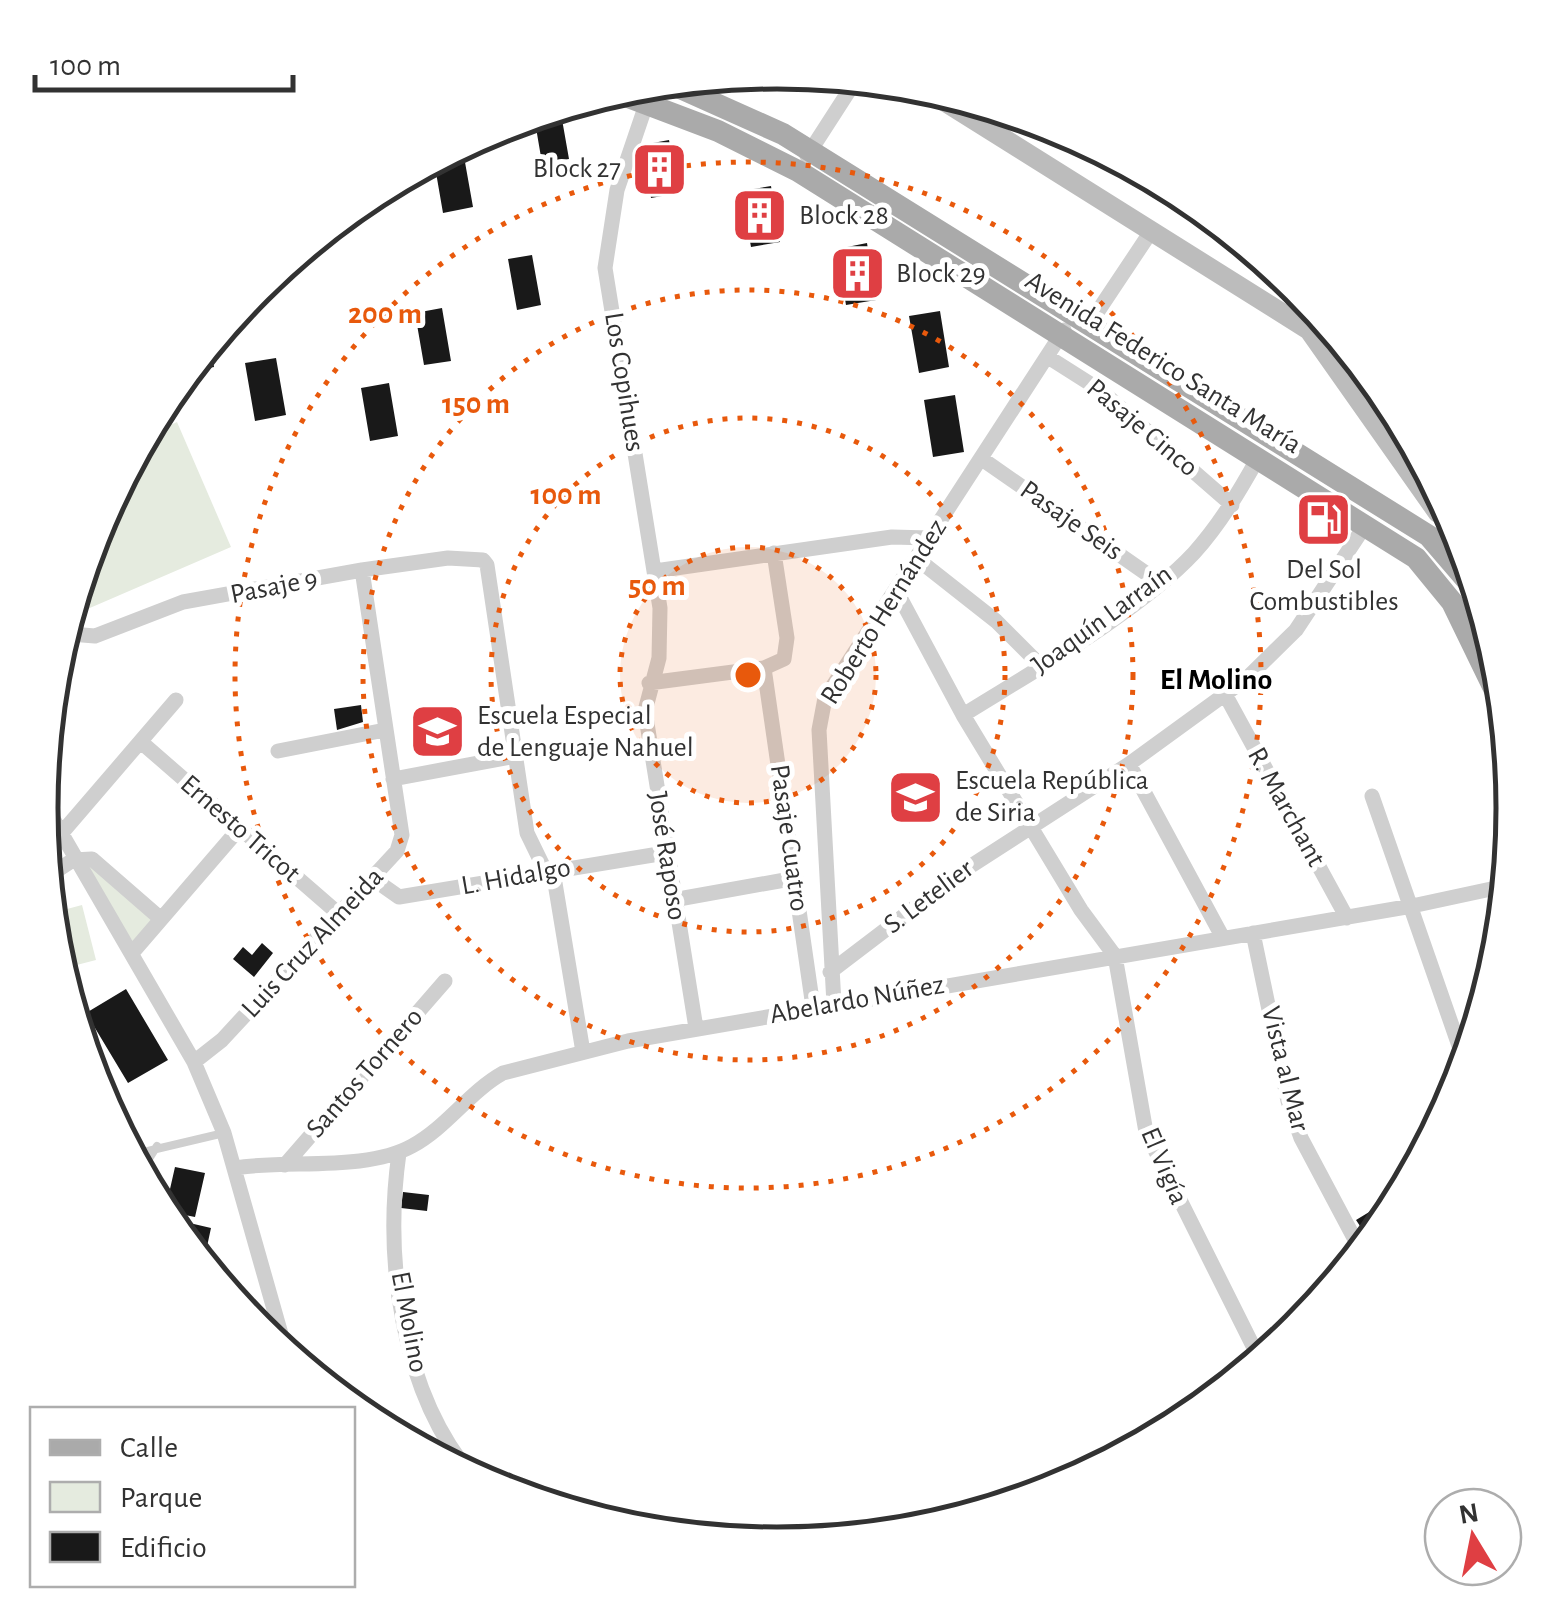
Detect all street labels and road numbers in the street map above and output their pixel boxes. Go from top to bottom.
street label: Avenida Federico Santa María [1020,267,1306,459]
street label: Los Copihues [599,310,649,454]
street label: Pasaje Cinco [1081,374,1203,482]
street label: Pasaje Seis [1015,476,1127,566]
street label: Roberto Hernández [816,514,952,710]
street label: Joaquín Larraín [1027,560,1177,680]
street label: Pasaje 9 [228,565,320,609]
street label: R. Marchant [1242,743,1330,871]
street label: Pasaje Cuatro [765,763,813,913]
street label: Ernesto Tricot [175,770,305,888]
street label: José Raposo [643,790,691,922]
street label: L. Hidalgo [459,854,573,900]
street label: S. Letelier [879,855,979,939]
street label: Luis Cruz Almeida [237,863,389,1023]
street label: Abelardo Núñez [768,971,946,1029]
street label: Santos Tornero [301,1003,429,1143]
street label: Vista al Mar [1256,1004,1314,1134]
street label: El Vigía [1135,1123,1193,1209]
street label: El Molino [386,1269,432,1375]

